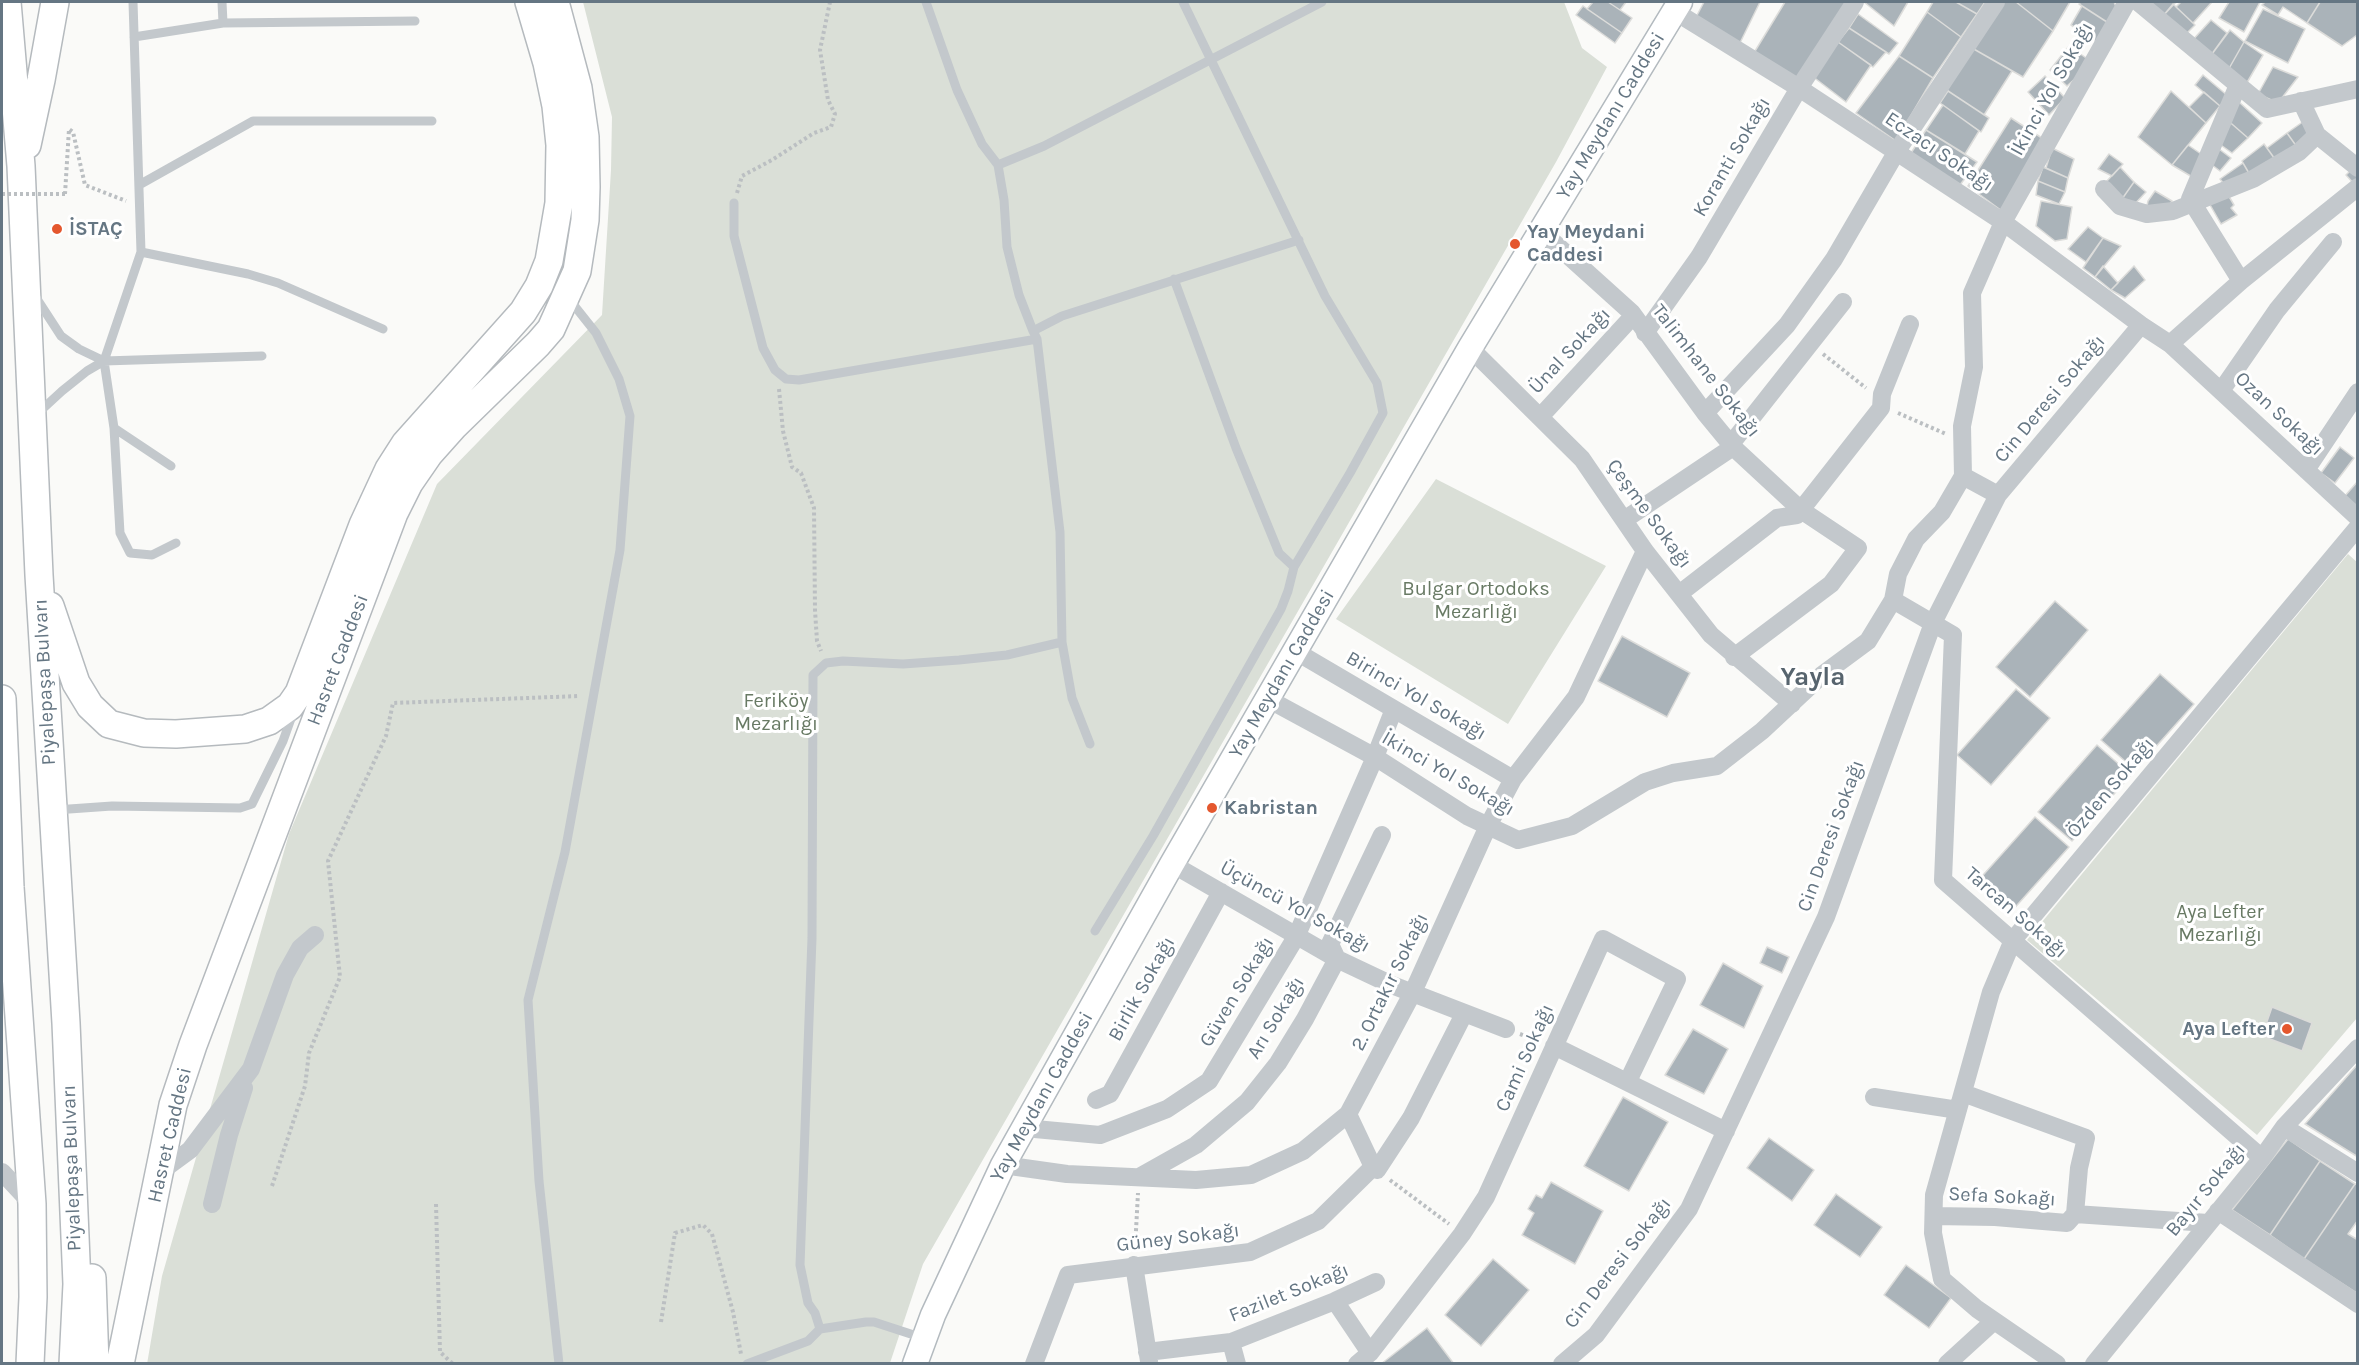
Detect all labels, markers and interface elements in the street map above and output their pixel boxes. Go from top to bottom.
street label: İkinci Yol Sokağı [2005,18,2099,160]
street label: Yay Meydanı Caddesi [1552,28,1670,204]
street label: Koranti Sokağı [1688,93,1776,221]
street label: Eczacı Sokağı [1880,107,1998,197]
place label: İSTAÇ [69,217,123,241]
place label: Yay Meydani Caddesi [1527,220,1645,267]
marker: İSTAÇ [50,222,64,236]
marker: Yay Meydani Caddesi [1508,237,1522,251]
street label: Talimhane Sokağı [1647,300,1765,442]
street label: Ünal Sokağı [1524,303,1616,399]
street label: Cin Deresi Sokağı [1989,330,2111,468]
street label: Ozan Sokağı [2230,367,2328,461]
street label: Çeşme Sokağı [1601,455,1697,573]
park label: Bulgar Ortodoks Mezarlığı [1402,577,1550,624]
street label: Yay Meydanı Caddesi [1224,585,1340,763]
street label: Hasret Caddesi [302,591,374,729]
street label: Piyalepaşa Bulvarı [29,598,61,766]
street label: Birinci Yol Sokağı [1342,646,1490,746]
district label: Yayla [1781,662,1845,694]
park label: Feriköy Mezarlığı [734,689,818,736]
street label: İkinci Yol Sokağı [1377,726,1519,822]
street label: Özden Sokağı [2062,733,2160,843]
street label: Cin Deresi Sokağı [1792,757,1870,915]
place label: Kabristan [1224,796,1318,820]
marker: Kabristan [1205,801,1219,815]
street label: Üçüncü Yol Sokağı [1216,856,1374,958]
street label: Tarcan Sokağı [1960,862,2072,964]
park label: Aya Lefter Mezarlığı [2176,900,2264,947]
street label: 2. Ortakır Sokağı [1346,909,1434,1055]
street label: Güven Sokağı [1195,932,1279,1052]
street label: Birlik Sokağı [1103,933,1181,1045]
street label: Arı Sokağı [1242,972,1310,1064]
street label: Cami Sokağı [1491,1000,1559,1116]
street label: Yay Meydanı Caddesi [985,1008,1099,1186]
place label: Aya Lefter [2182,1017,2275,1041]
marker: Aya Lefter [2280,1022,2294,1036]
street label: Hasret Caddesi [143,1065,197,1205]
street label: Piyalepaşa Bulvarı [57,1084,87,1252]
street label: Bayır Sokağı [2161,1138,2251,1242]
street label: Sefa Sokağı [1948,1182,2056,1212]
street label: Cin Deresi Sokağı [1559,1193,1677,1333]
street label: Güney Sokağı [1115,1219,1241,1257]
street label: Fazilet Sokağı [1226,1258,1352,1328]

